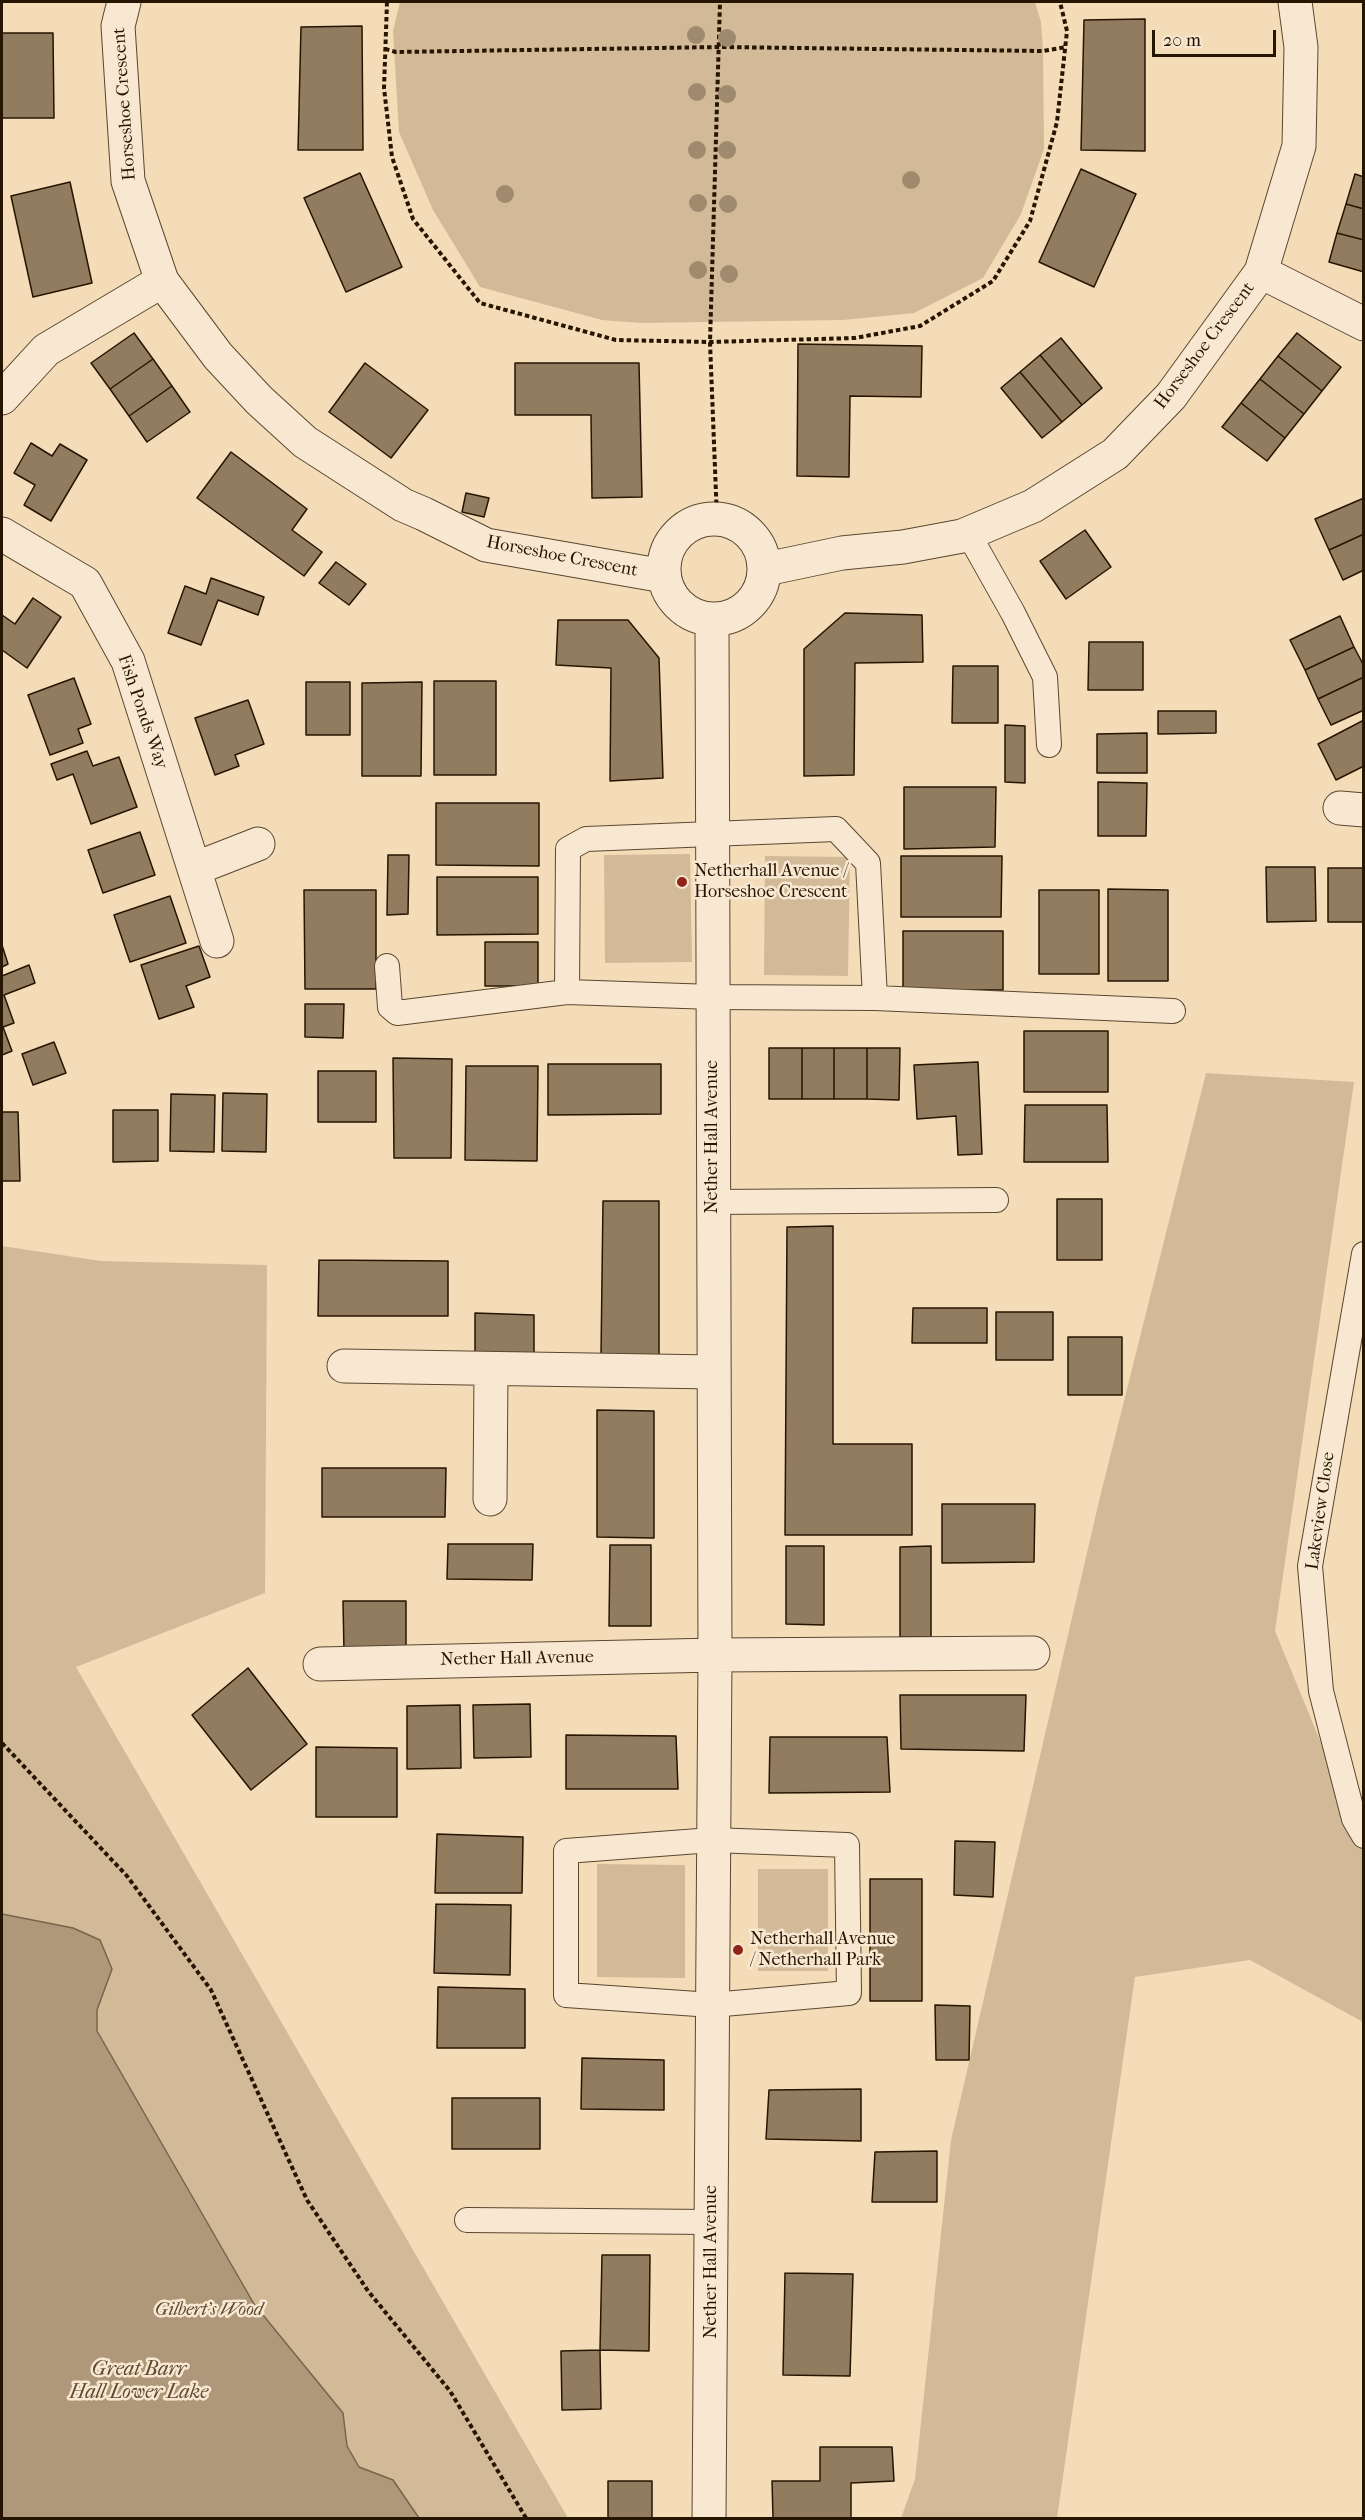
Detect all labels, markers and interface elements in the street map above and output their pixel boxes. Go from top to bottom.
scale bar [1155,18,1280,56]
street label: Horseshoe Crescent [109,27,141,181]
text: 20 m [1163,30,1201,51]
street label: Horseshoe Crescent [1150,278,1260,414]
street label: Horseshoe Crescent [485,532,639,582]
street label: Fish Ponds Way [112,652,172,772]
place label: Netherhall Avenue / Horseshoe Crescent [694,861,848,904]
marker: Netherhall Avenue / Horseshoe Crescent [675,875,689,889]
street label: Nether Hall Avenue [702,1060,724,1214]
street label: Lakeview Close [1302,1451,1340,1571]
street label: Nether Hall Avenue [440,1647,594,1671]
place label: Netherhall Avenue / Netherhall Park [750,1929,895,1972]
marker: Netherhall Avenue / Netherhall Park [731,1943,745,1957]
street label: Nether Hall Avenue [701,2185,723,2339]
park label: Gilbert's Wood [155,2300,263,2322]
water label: Great Barr Hall Lower Lake [70,2358,208,2405]

